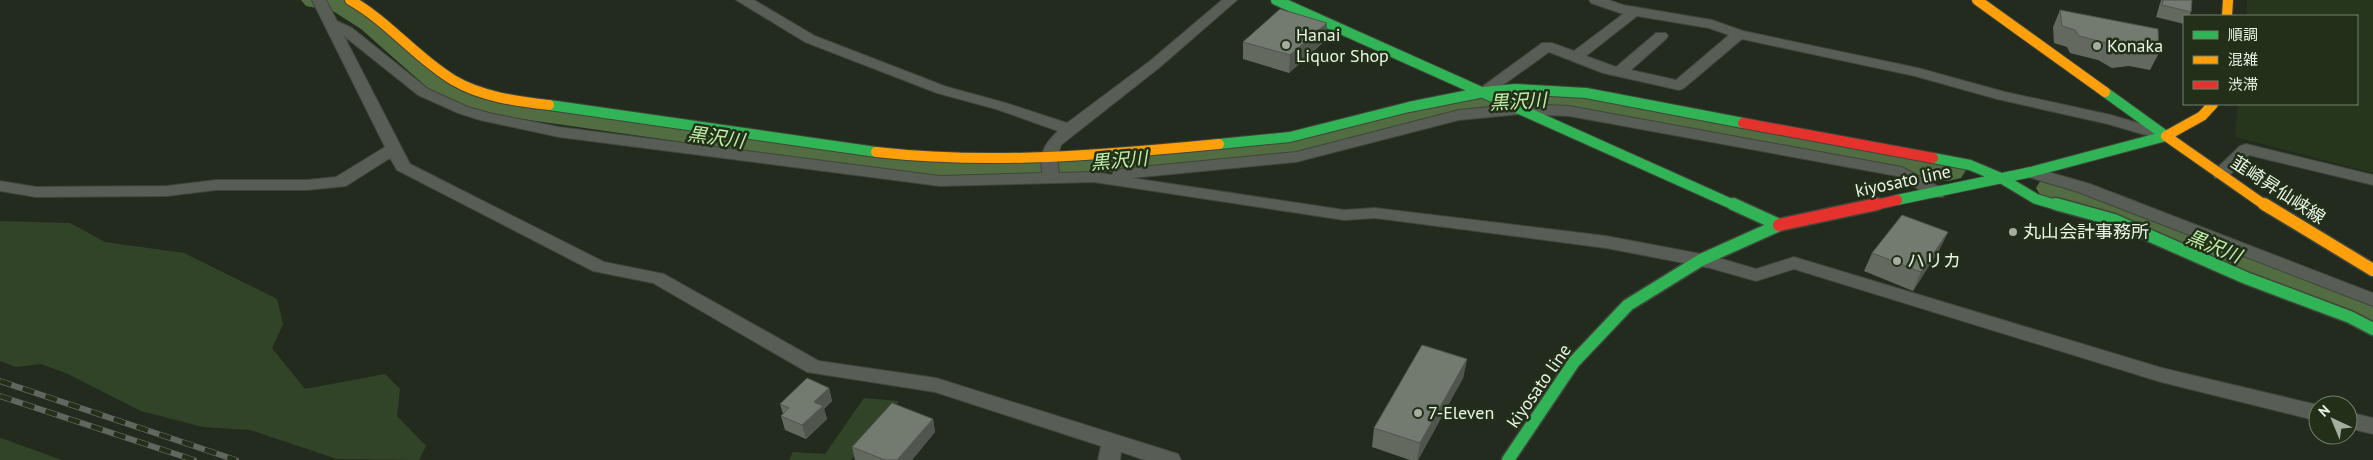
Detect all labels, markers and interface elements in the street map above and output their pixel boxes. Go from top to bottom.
legend [2183,15,2358,105]
place label: Hanai Liquor Shop [1296,23,1389,67]
text: 順調 [2228,25,2258,44]
place label: Konaka [2107,34,2163,57]
marker: Hanai Liquor Shop [1280,39,1292,51]
marker: Konaka [2091,40,2103,52]
text: 混雑 [2228,50,2258,69]
text: 渋滞 [2228,75,2258,94]
water label: 黒沢川 [1489,87,1549,114]
water label: 黒沢川 [686,121,748,153]
water label: 黒沢川 [1090,145,1150,174]
street label: 韮崎昇仙峡線 [2227,151,2330,229]
street label: kiyosato line [1853,159,1953,202]
place label: 丸山会計事務所 [2023,220,2149,243]
water label: 黒沢川 [2183,224,2247,269]
marker: 丸山会計事務所 [2007,226,2019,238]
place label: ハリカ [1907,249,1961,272]
marker: ハリカ [1891,255,1903,267]
street label: kiyosato line [1501,339,1576,432]
north arrow [2308,395,2358,445]
place label: 7-Eleven [1428,401,1494,424]
text: N [2314,401,2334,420]
marker: 7-Eleven [1412,407,1424,419]

